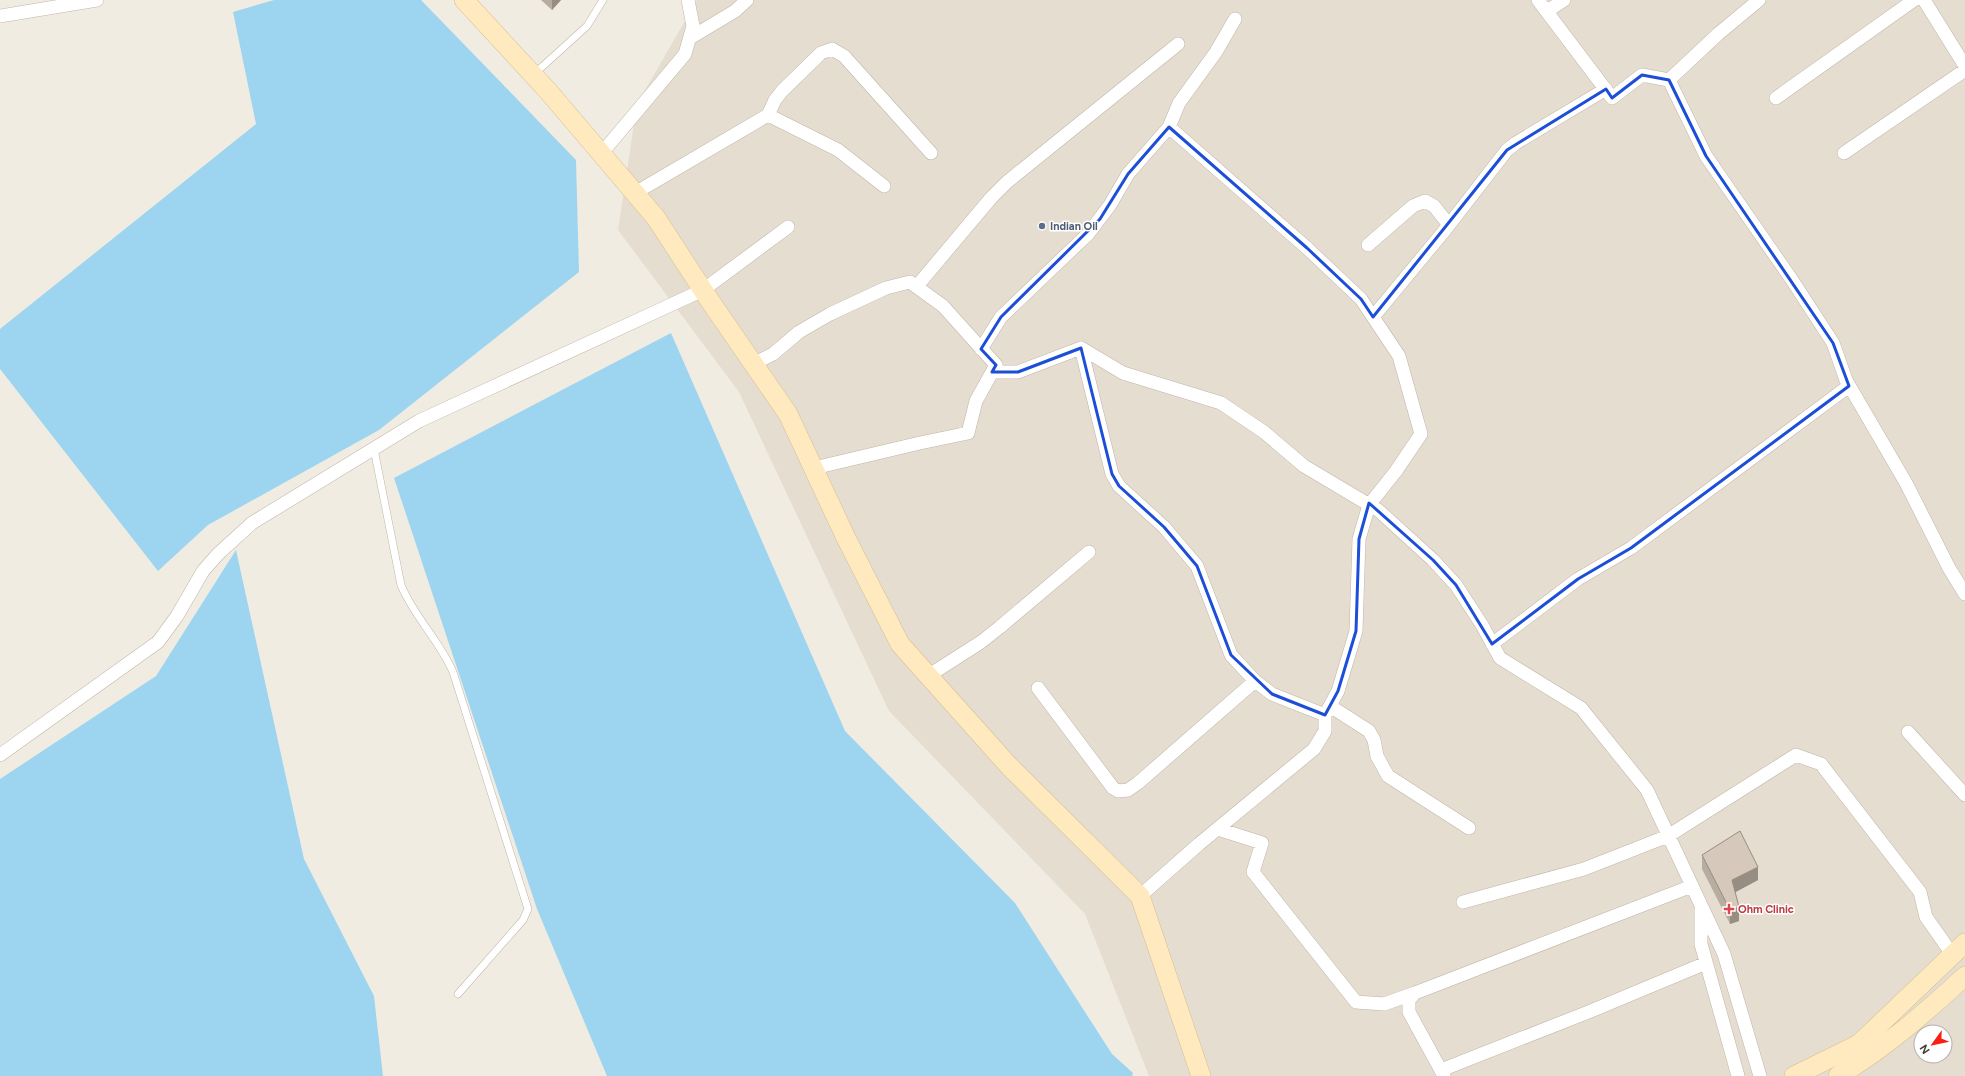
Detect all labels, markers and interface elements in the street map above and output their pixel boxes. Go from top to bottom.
place label: Indian Oil [1050,220,1098,233]
marker: Indian Oil [1037,221,1047,231]
marker: Ohm Clinic [1723,903,1735,915]
place label: Ohm Clinic [1738,903,1794,916]
north arrow [1913,1024,1953,1064]
text: N [1917,1042,1933,1056]

